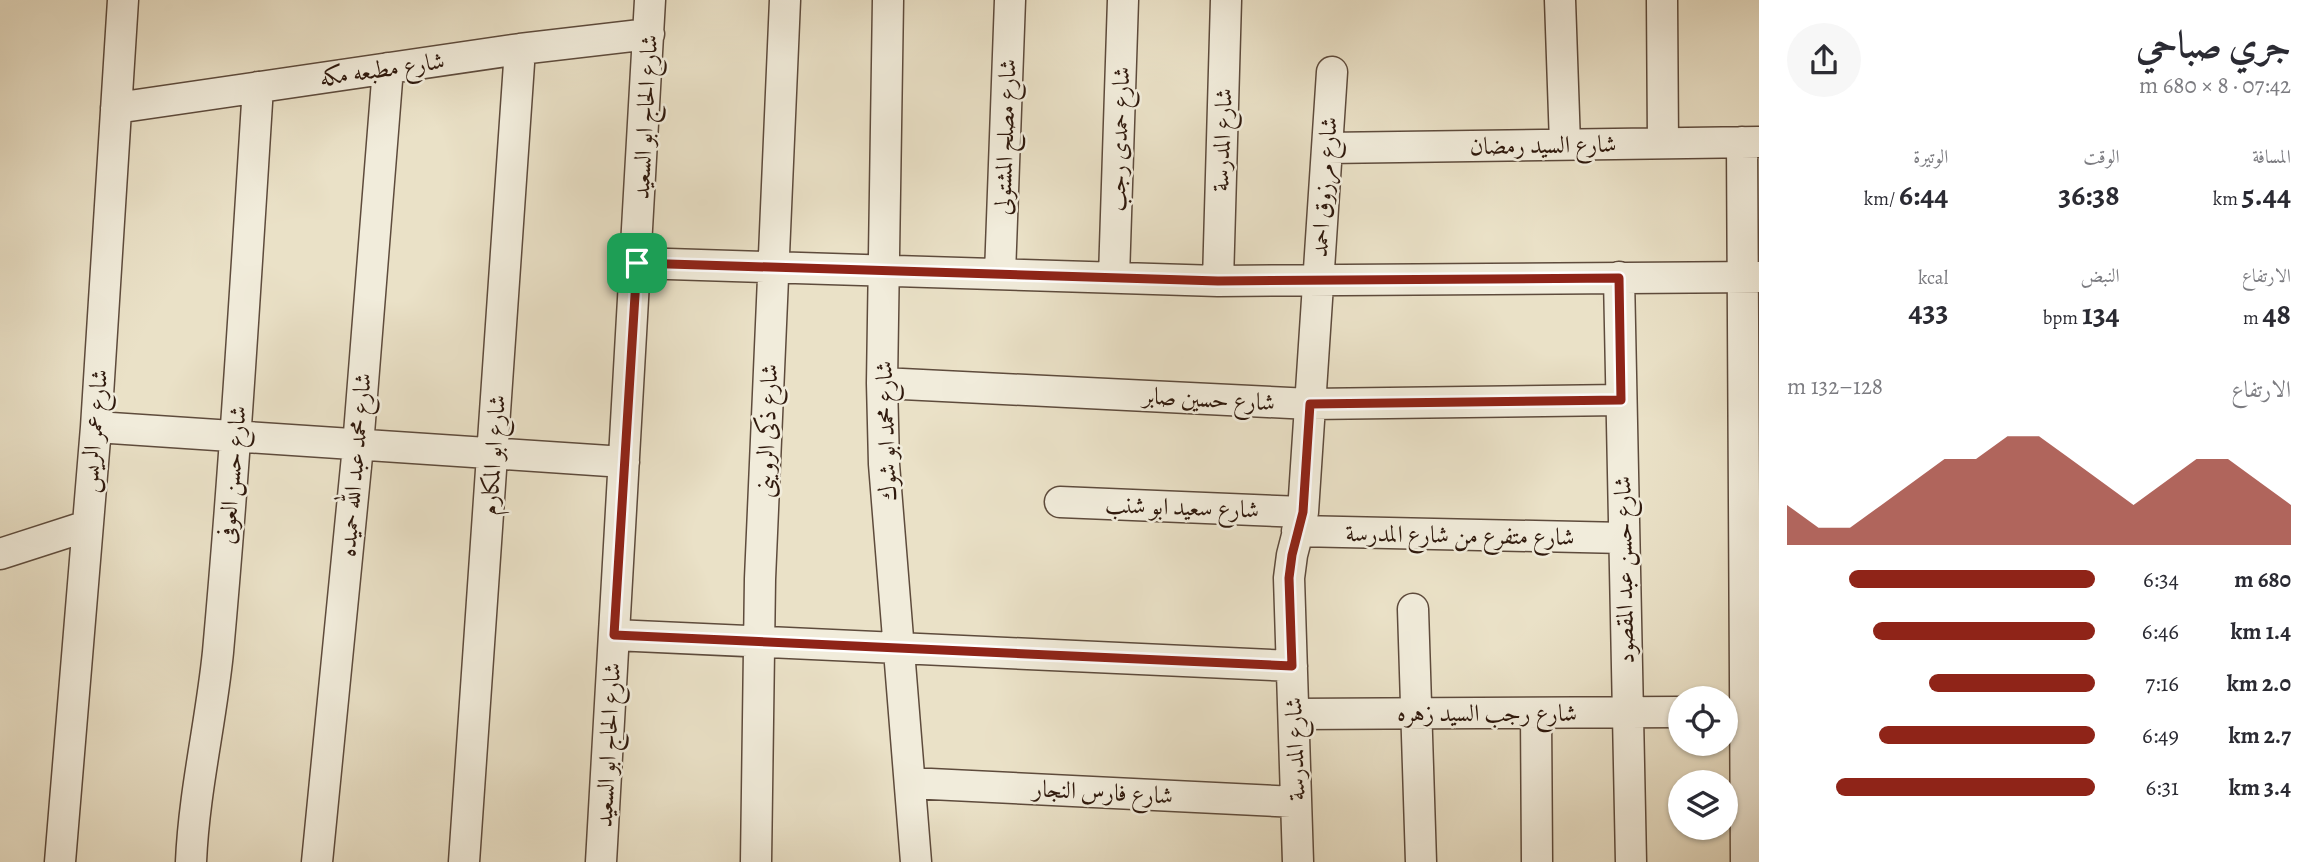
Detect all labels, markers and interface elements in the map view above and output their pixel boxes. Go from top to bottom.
text: جري صباحي [2136,18,2291,70]
button: share [1787,23,1861,97]
street label: شارع الحاج ابو السعيد [625,34,670,200]
street label: شارع مطبعه مكه [317,44,447,98]
street label: شارع مصلح المشتولى [986,58,1029,216]
street label: شارع حمدى رجب [1100,66,1142,212]
text: 07:42 · 8 × 680 m [2139,70,2291,101]
street label: شارع المدرسة [1204,88,1244,193]
street label: شارع مرزوق احمد [1303,116,1349,258]
street label: شارع السيد رمضان [1469,128,1617,166]
text: الوتيرة [1913,144,1948,170]
text: الوقت [2083,144,2120,170]
text: المسافة [2252,144,2291,170]
text: 6:44 [1899,175,1948,215]
text: 36:38 [2058,175,2120,215]
text: 5.44 [2242,175,2291,215]
text: /km [1864,186,1899,212]
text: km [2213,186,2242,212]
pin [607,233,667,293]
icon: arrive [618,244,656,282]
text: النبض [2081,263,2120,289]
text: الارتفاع [2242,263,2291,289]
text: kcal [1918,265,1948,291]
text: 433 [1908,291,1948,331]
text: 134 [2082,294,2120,334]
text: 48 [2263,294,2291,334]
text: bpm [2043,305,2082,331]
text: m [2243,305,2263,331]
street label: شارع محمد ابو شوك [868,360,908,502]
street label: شارع ذكى الروينى [749,363,789,499]
street label: شارع عمر الريس [73,368,119,495]
street label: شارع محمد عبد الله حميده [328,371,383,559]
text: 128–132 m [1787,371,1883,402]
text: الارتفاع [2231,374,2291,405]
street label: شارع حسين صابر [1139,379,1276,422]
street label: شارع ابو المكارم [473,394,518,517]
street label: شارع حسن العوفى [210,404,258,546]
street label: شارع حسن عبد المقصود [1606,476,1646,664]
street label: شارع سعيد ابو شنب [1104,488,1260,530]
street label: شارع متفرع من شارع المدرسة [1345,517,1575,557]
text: 6:34 [2143,564,2179,595]
text: 680 m [2234,564,2291,595]
text: 6:46 [2142,616,2179,647]
text: 1.4 km [2230,616,2291,647]
street label: شارع الحاج ابو السعيد [588,662,633,828]
text: 7:16 [2145,668,2179,699]
text: 2.0 km [2227,668,2291,699]
map controls [1668,686,1738,840]
button: locate [1668,686,1738,756]
street label: شارع المدرسة [1277,696,1317,801]
street label: شارع رجب السيد زهره [1397,697,1577,733]
text: 6:49 [2142,720,2179,751]
text: 2.7 km [2229,720,2291,751]
button: layers [1668,770,1738,840]
street label: شارع فارس النجار [1030,772,1174,816]
text: 6:31 [2145,772,2179,803]
text: 3.4 km [2229,772,2291,803]

